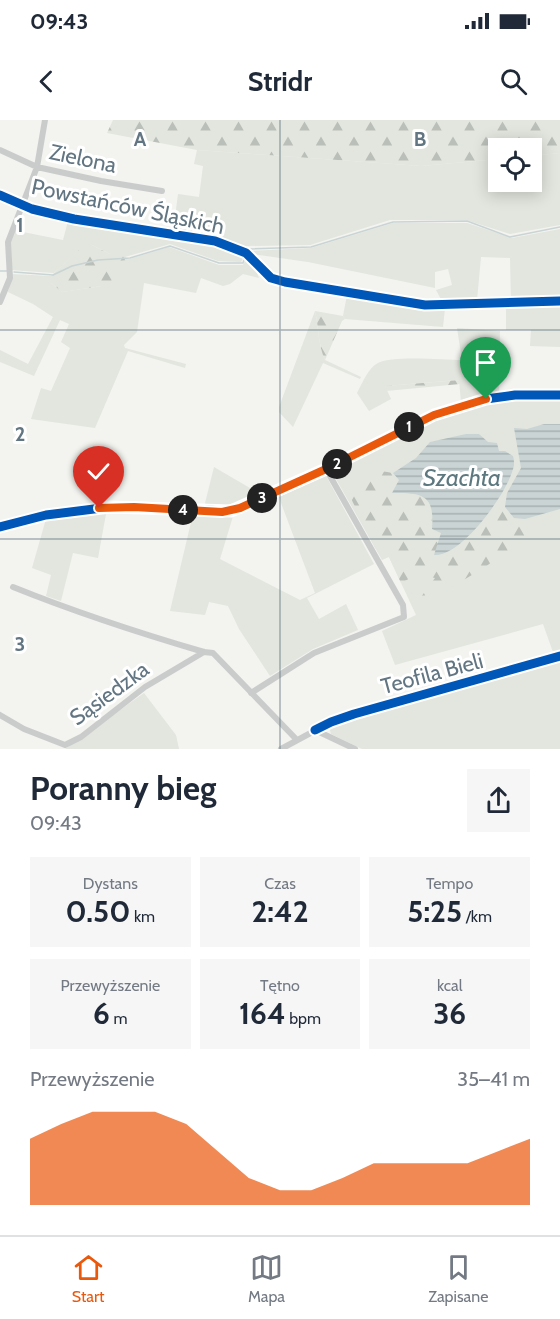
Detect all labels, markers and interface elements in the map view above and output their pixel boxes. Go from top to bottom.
text: 09:43 [30,8,88,35]
icon: back [30,65,63,98]
text: Stridr [248,65,312,98]
icon: search [497,65,530,98]
text: A [134,127,147,151]
text: B [414,127,426,151]
street label: Zielona [47,138,119,179]
map controls [488,138,542,192]
button: locate [488,138,542,192]
street label: Powstańców Śląskich [29,173,227,240]
text: 1 [16,213,24,237]
pin [460,337,511,399]
icon: arrive [469,346,502,379]
pin: 1 [394,412,424,442]
text: 1 [406,417,412,436]
text: 2 [15,422,25,446]
pin [73,446,124,508]
pin: 2 [322,449,352,479]
text: 2 [333,454,341,473]
icon: check [82,455,115,488]
water label: Szachta [423,463,501,492]
pin: 3 [247,483,277,513]
text: 3 [258,488,266,507]
pin: 4 [168,495,198,525]
text: 4 [178,500,188,519]
text: 3 [15,632,25,656]
street label: Teofila Bieli [378,647,486,700]
street label: Sąsiedzka [64,655,155,731]
text: Poranny bieg [30,768,217,808]
button: share [467,769,530,832]
text: 09:43 [30,811,82,835]
text: Dystans [83,874,138,893]
text: Czas [264,874,296,893]
text: Tempo [426,874,473,893]
text: 0.50 [66,893,130,930]
text: 2:42 [251,893,309,930]
text: 5:25 [407,893,462,930]
text: km [130,907,155,926]
text: /km [462,907,492,926]
text: Przewyższenie [61,976,160,995]
text: Tętno [260,976,300,995]
text: kcal [437,976,462,995]
text: 6 [93,995,110,1032]
text: 164 [239,995,286,1032]
text: 36 [433,995,466,1032]
text: m [110,1009,128,1028]
text: bpm [286,1009,321,1028]
text: Przewyższenie [30,1067,154,1091]
text: 35–41 m [457,1067,530,1091]
tab: Start [72,1251,105,1306]
tab: Mapa [248,1251,285,1306]
tab: Zapisane [428,1251,488,1306]

